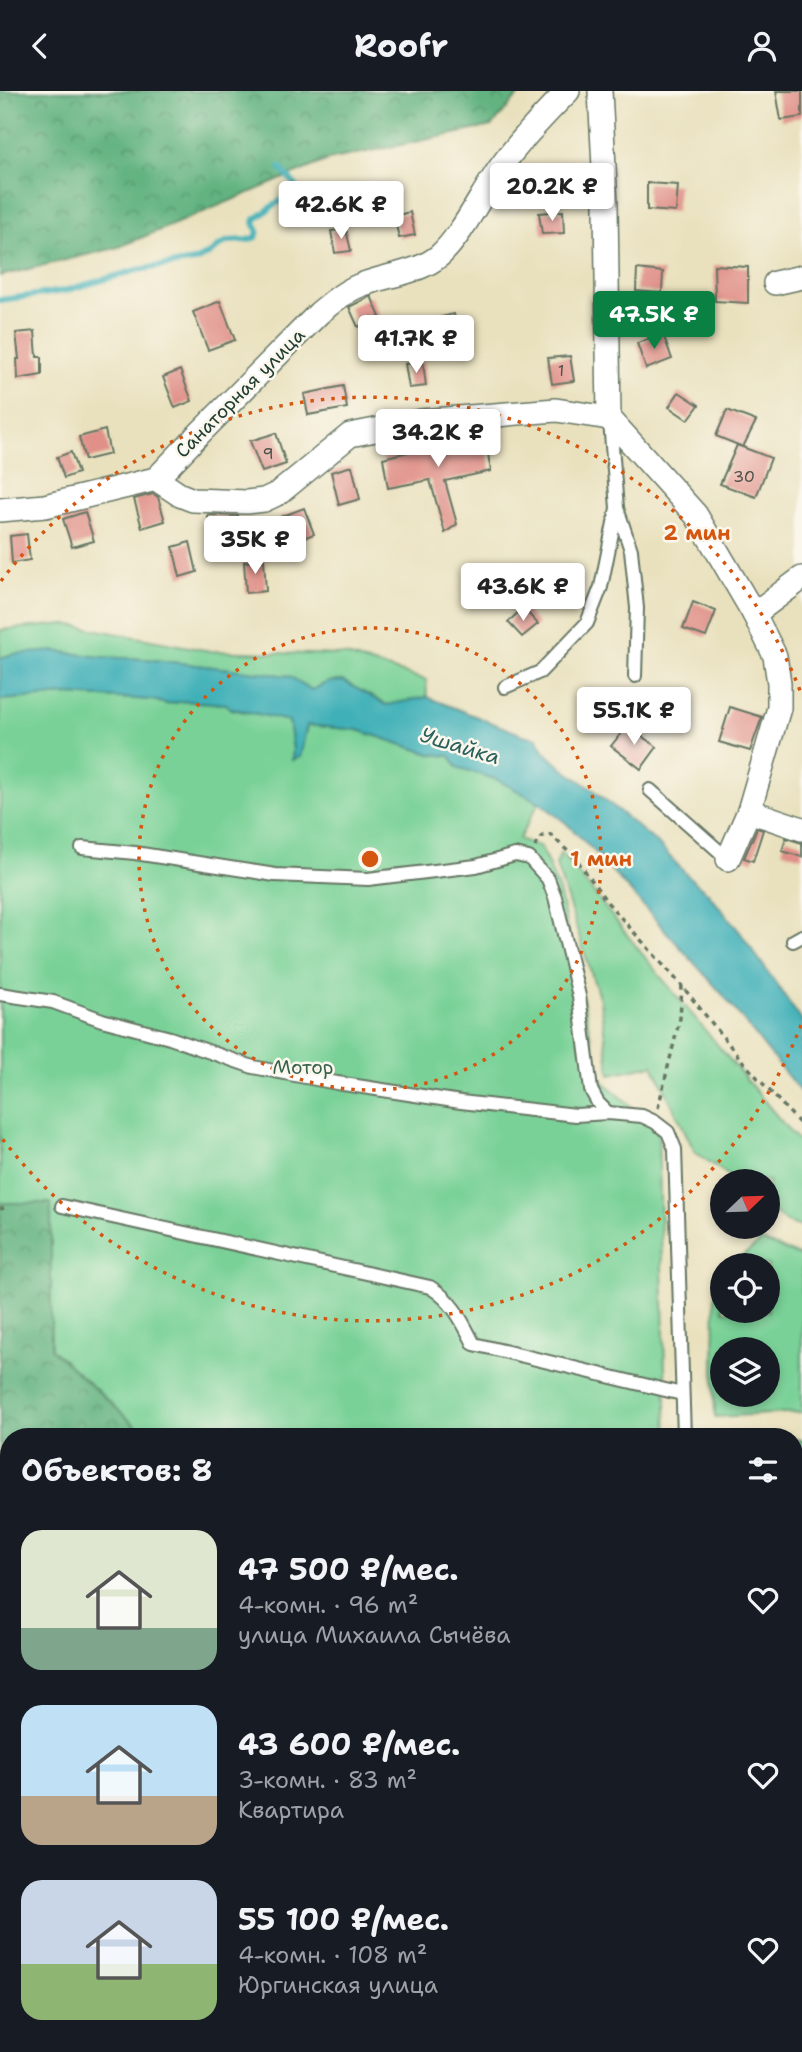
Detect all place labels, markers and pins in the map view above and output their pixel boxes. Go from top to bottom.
pin: 20.2K ₽ [487,163,617,223]
pin: 42.6K ₽ [276,181,406,241]
pin: 47.5K ₽ [589,292,719,351]
pin: 41.7K ₽ [351,315,481,375]
pin: 34.2K ₽ [373,409,503,469]
pin: 35K ₽ [206,517,304,576]
pin: 43.6K ₽ [458,563,588,623]
pin: 55.1K ₽ [569,687,699,747]
centre of rings [358,847,382,871]

